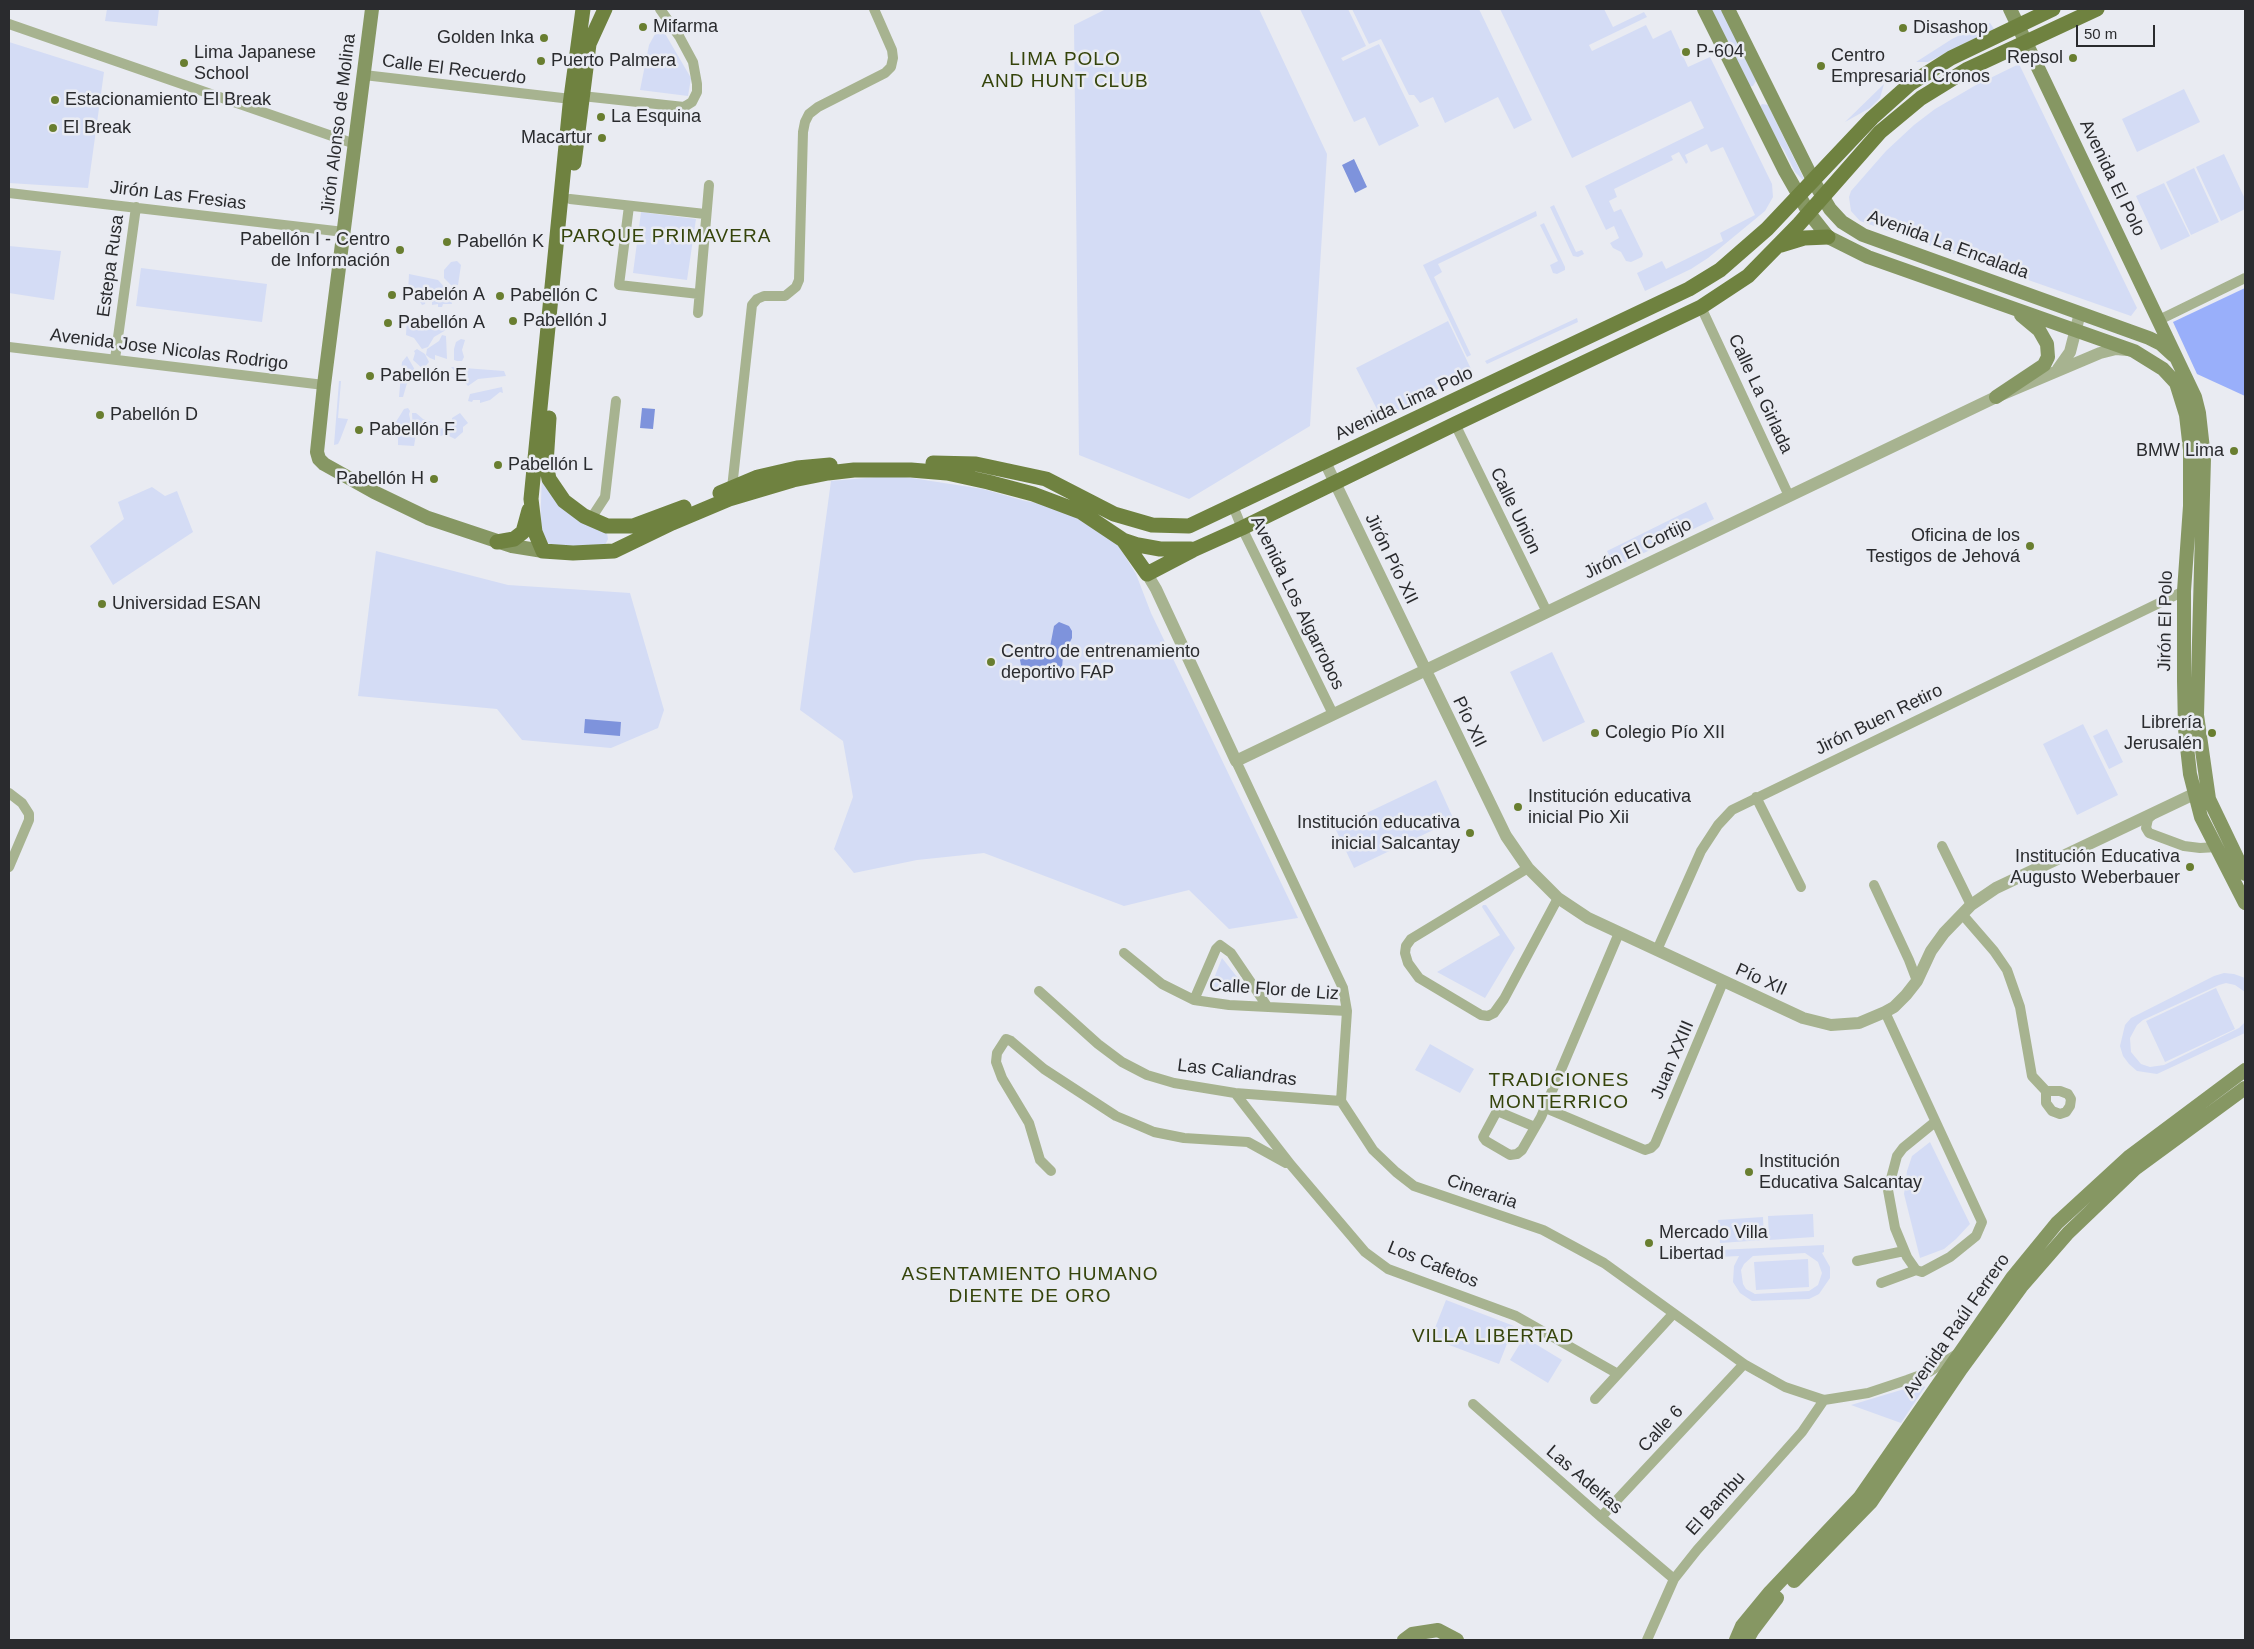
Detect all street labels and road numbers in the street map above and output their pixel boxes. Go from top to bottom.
street label: Jirón Alonso de Molina [317,32,361,216]
street label: Calle El Recuerdo [381,50,527,90]
street label: Avenida El Polo [2075,116,2149,240]
street label: Jirón Las Fresias [109,177,247,215]
street label: Avenida La Encalada [1865,206,2031,284]
street label: Estepa Rusa [93,213,129,319]
street label: Avenida Jose Nicolas Rodrigo [49,325,289,375]
street label: Calle La Girlada [1723,331,1797,457]
street label: Avenida Lima Polo [1332,363,1476,445]
street label: Calle Union [1485,464,1545,558]
street label: Jirón Pío XII [1360,510,1422,608]
street label: Avenida Los Algarrobos [1245,513,1349,693]
street label: Jirón El Cortijo [1581,514,1695,584]
street label: Jirón El Polo [2154,570,2178,672]
street label: Jirón Buen Retiro [1812,680,1946,760]
street label: Pío XII [1447,693,1491,751]
street label: Pío XII [1732,959,1790,1001]
street label: Calle Flor de Liz [1208,975,1340,1005]
street label: Juan XXIII [1647,1018,1699,1102]
street label: Las Caliandras [1176,1055,1298,1091]
street label: Cineraria [1444,1170,1520,1214]
street label: Los Cafetos [1384,1237,1482,1293]
street label: Avenida Raúl Ferrero [1899,1250,2015,1402]
street label: Calle 6 [1634,1401,1688,1457]
street label: Las Adelfas [1541,1441,1627,1519]
street label: El Bambu [1682,1468,1750,1540]

